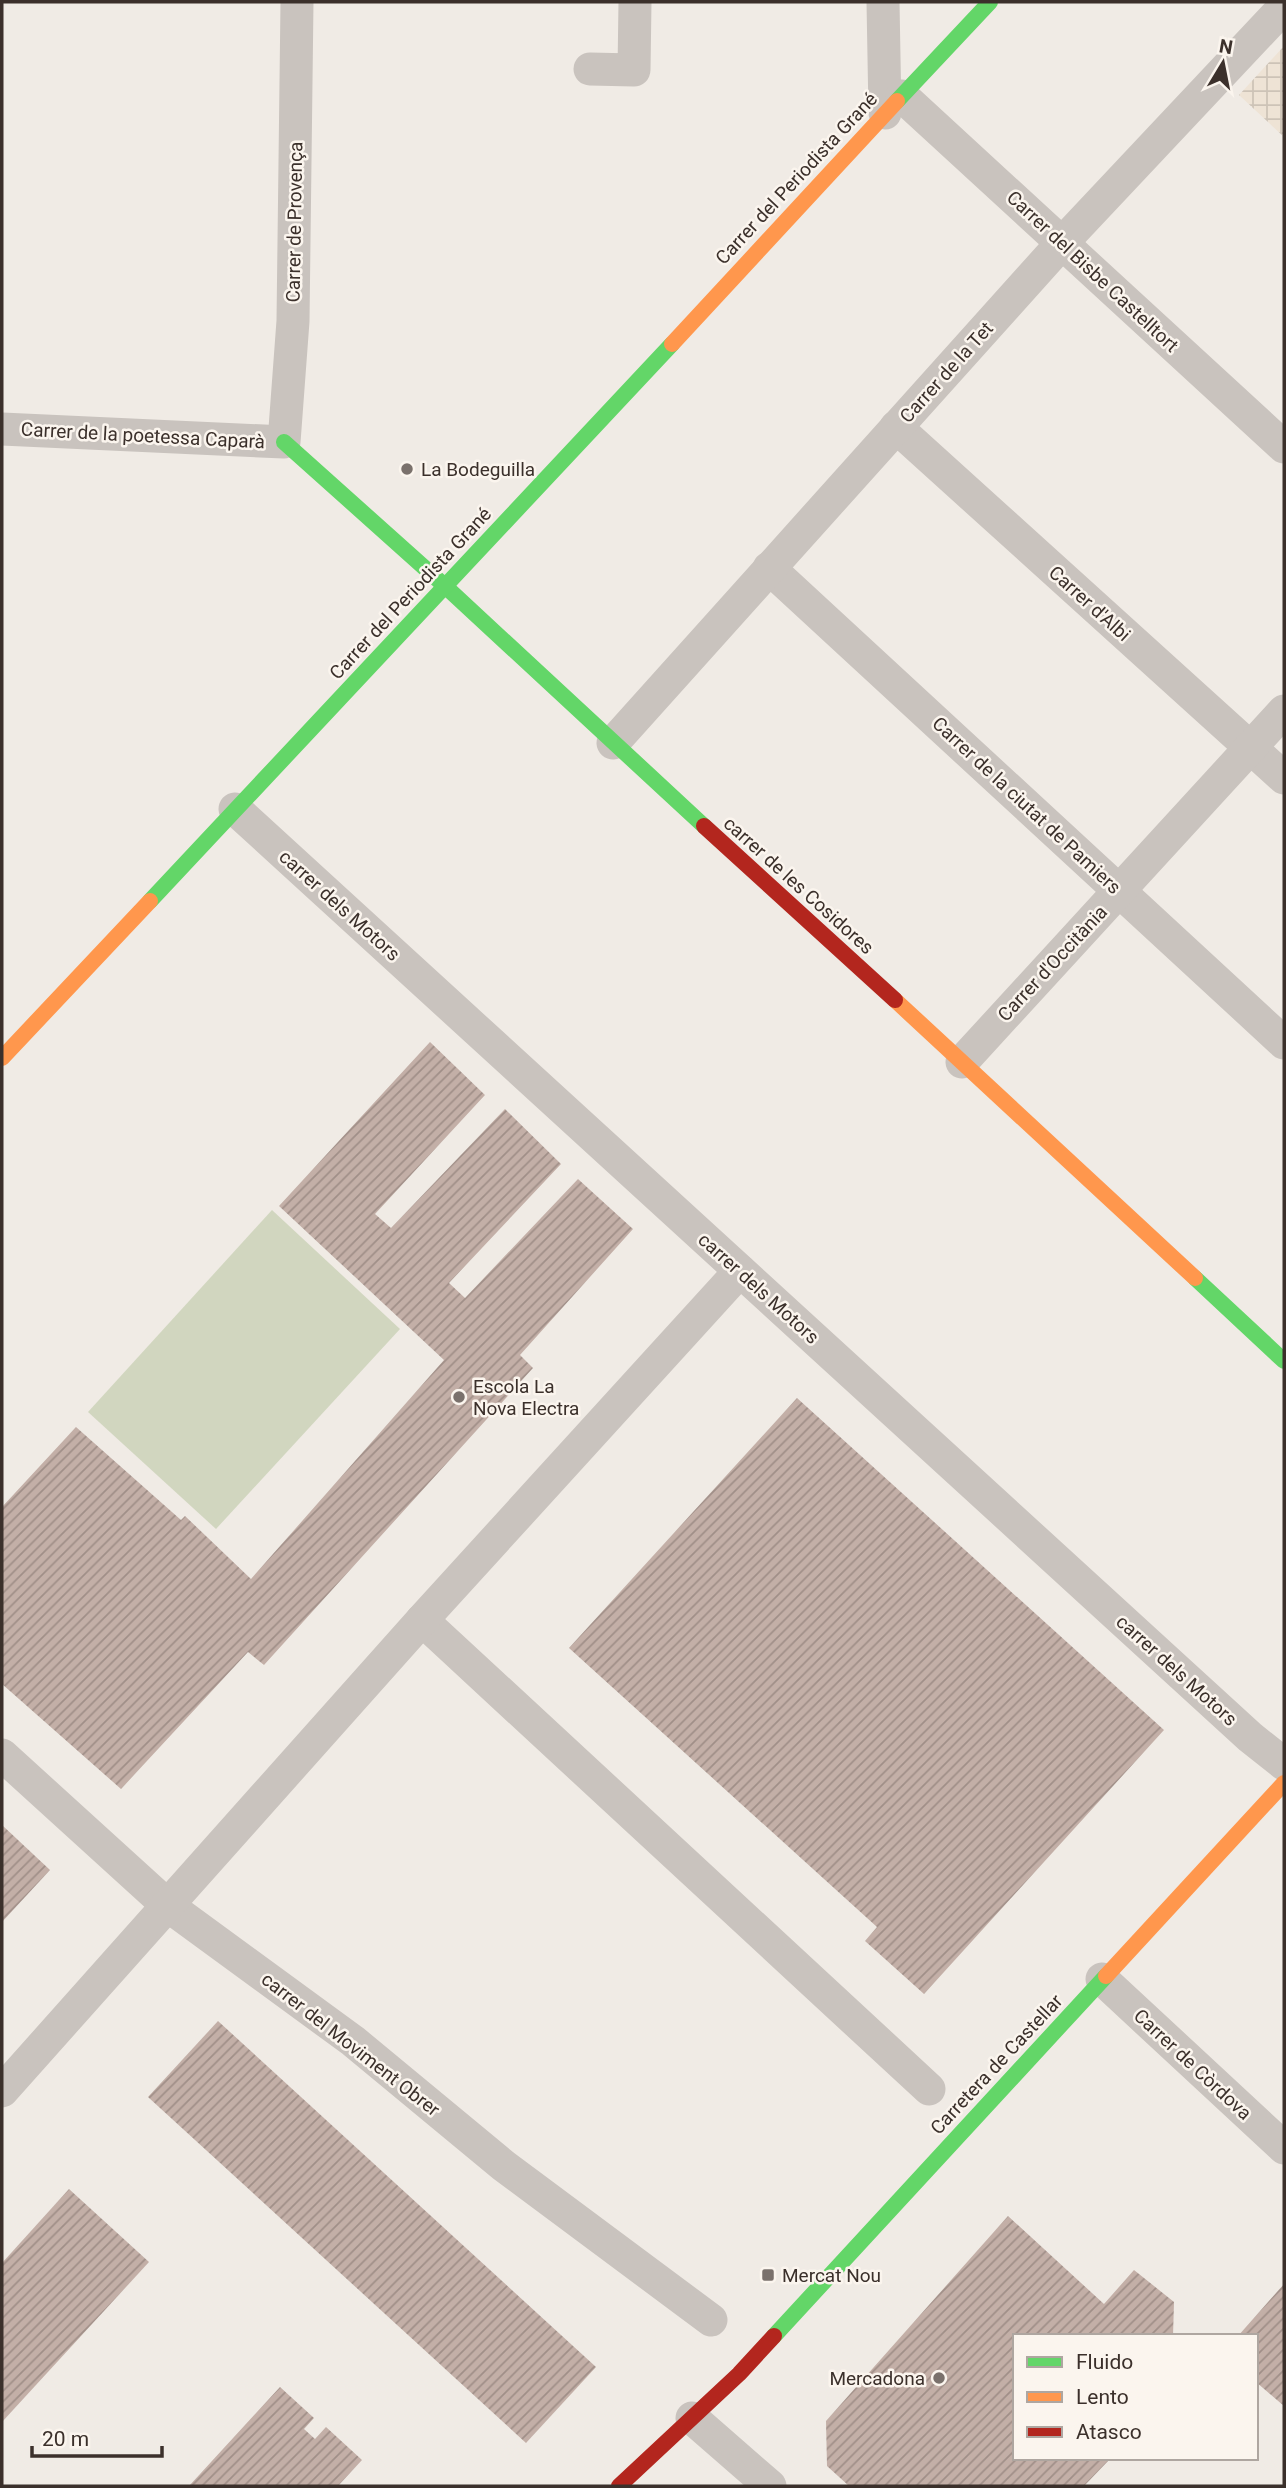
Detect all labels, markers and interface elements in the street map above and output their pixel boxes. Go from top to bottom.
north arrow [1188,28,1258,98]
text: N [1217,34,1234,59]
street label: Carrer del Periodista Grané [711,88,882,269]
street label: Carrer de Provença [282,141,307,303]
street label: Carrer del Bisbe Castelltort [1002,186,1183,357]
street label: Carrer de la Tet [895,317,998,428]
street label: Carrer de la poetessa Caparà [20,418,266,453]
place label: La Bodeguilla [421,458,535,481]
marker: La Bodeguilla [399,461,415,477]
street label: Carrer del Periodista Grané [325,503,496,684]
street label: Carrer d'Albi [1044,561,1135,646]
street label: Carrer de la ciutat de Pamiers [928,712,1126,899]
street label: carrer de les Cosidores [719,812,879,959]
street label: carrer dels Motors [274,845,405,966]
street label: Carrer d'Occitània [993,901,1112,1026]
street label: carrer dels Motors [693,1228,824,1349]
place label: Escola La Nova Electra [473,1375,579,1420]
marker: Escola La Nova Electra [451,1389,467,1405]
street label: carrer dels Motors [1111,1610,1242,1731]
street label: carrer del Moviment Obrer [257,1968,445,2122]
street label: Carretera de Castellar [925,1989,1068,2139]
street label: Carrer de Còrdova [1129,2004,1256,2125]
place label: Mercat Nou [782,2264,881,2287]
marker: Mercat Nou [760,2267,776,2283]
legend [1013,2334,1258,2460]
text: Fluido [1076,2350,1133,2374]
place label: Mercadona [829,2367,925,2390]
marker: Mercadona [931,2370,947,2386]
text: Lento [1076,2385,1129,2409]
scale bar [32,2414,161,2458]
text: Atasco [1076,2420,1142,2444]
text: 20 m [42,2427,89,2451]

